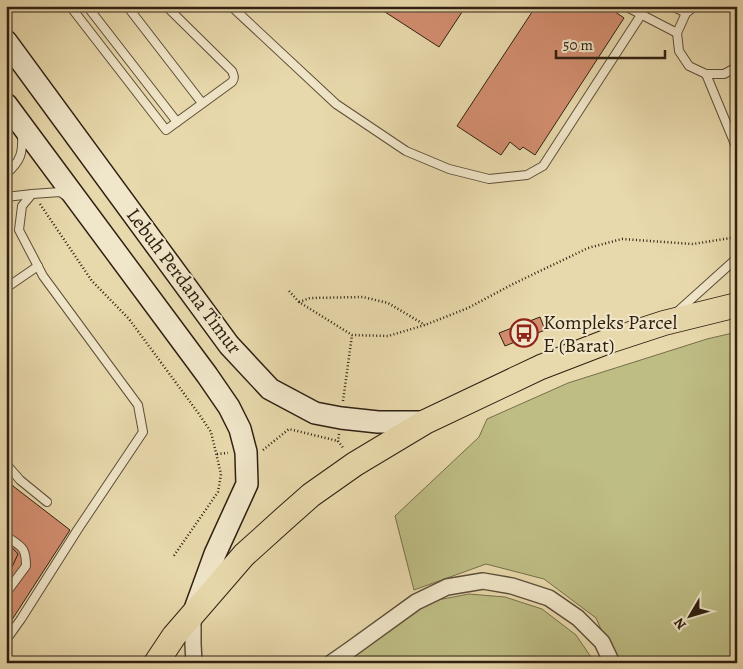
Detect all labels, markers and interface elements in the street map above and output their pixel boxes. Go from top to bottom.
scale bar [556,28,664,60]
text: 50 m [563,35,593,55]
street label: Lebuh Perdana Timur [120,202,248,360]
place label: Kompleks Parcel E (Barat) [543,309,677,359]
bus stop icon: Kompleks Parcel E (Barat) [509,318,539,348]
north arrow [666,592,716,642]
text: N [670,614,691,634]

